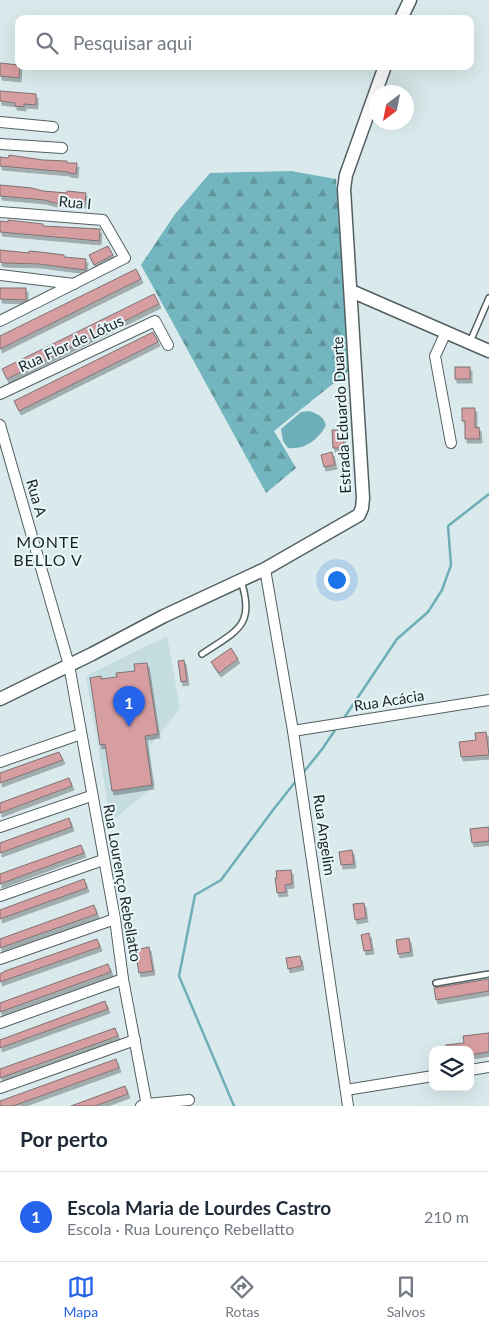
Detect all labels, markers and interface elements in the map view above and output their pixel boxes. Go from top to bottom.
search box [15,15,474,70]
icon: search [33,29,61,57]
text: Pesquisar aqui [73,31,192,54]
north arrow [369,85,414,130]
street label: Rua I [58,192,92,212]
street label: Rua Flor de Lótus [15,311,126,375]
street label: Estrada Eduardo Duarte [328,336,354,494]
street label: Rua A [23,477,51,519]
district label: MONTE BELLO V [13,532,83,569]
your location [324,567,350,593]
pin: 1 [113,686,145,727]
street label: Rua Acácia [352,686,425,714]
street label: Rua Angelim [310,793,340,877]
street label: Rua Lourenço Rebellatto [100,803,146,963]
map controls [429,1046,474,1091]
button: layers [429,1046,474,1091]
text: Por perto [20,1126,108,1151]
text: Escola Maria de Lourdes Castro [67,1196,331,1219]
text: 1 [31,1207,41,1226]
text: 210 m [424,1207,469,1226]
text: Escola · Rua Lourenço Rebellatto [67,1219,294,1238]
tab: Mapa [64,1273,98,1320]
tab: Rotas [225,1273,259,1320]
tab: Salvos [387,1273,425,1320]

